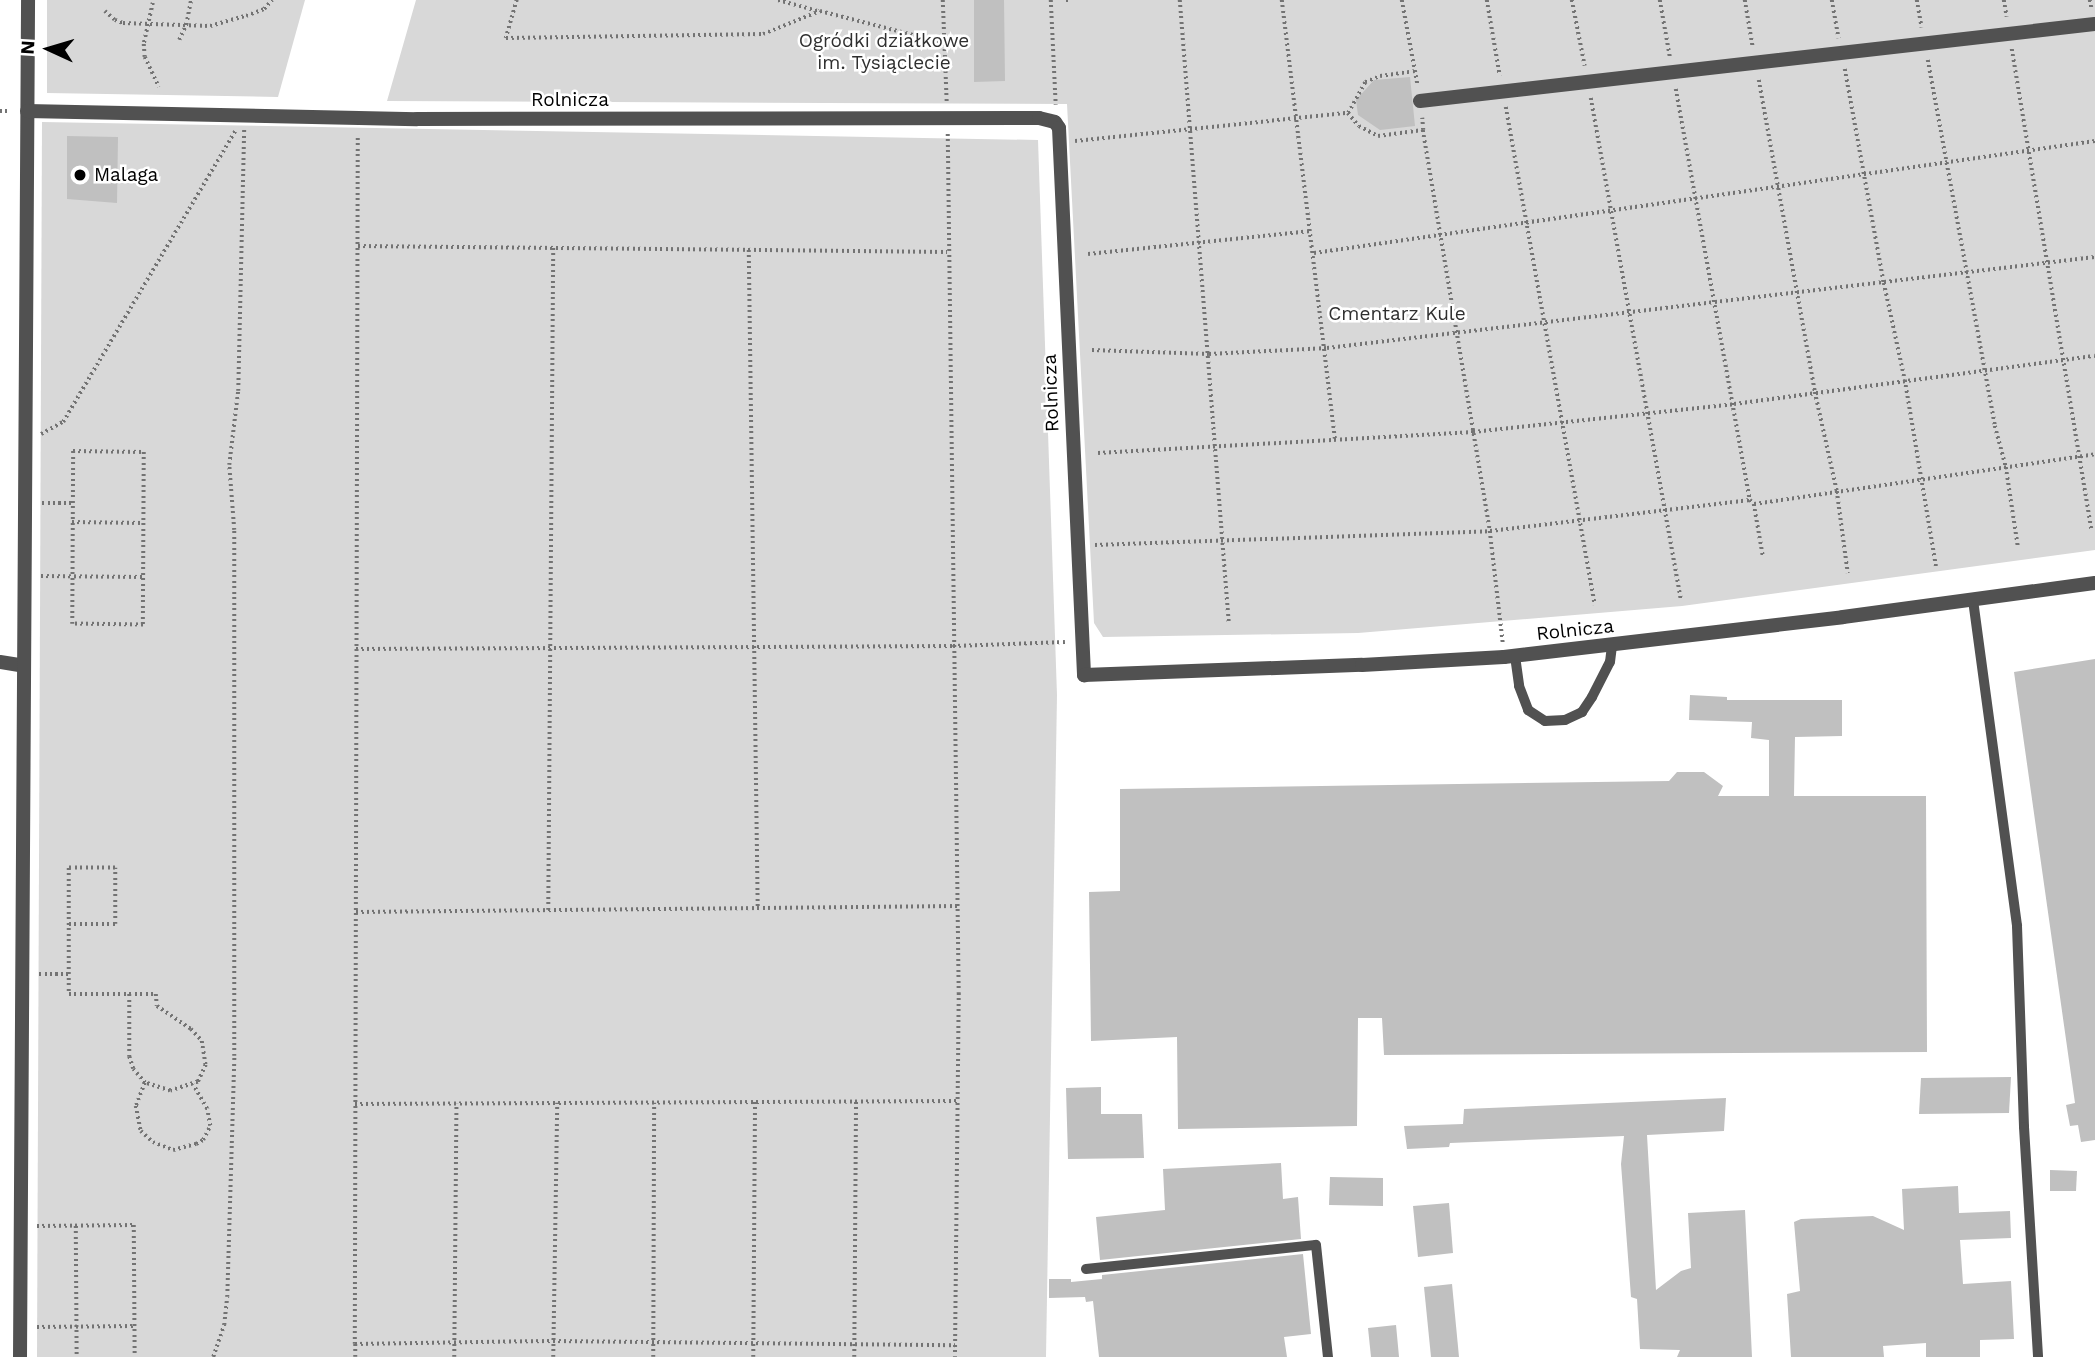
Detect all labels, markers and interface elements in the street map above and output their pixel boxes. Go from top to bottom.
north arrow [14,14,84,84]
park label: Ogródki działkowe im. Tysiąclecie [799,30,969,74]
text: N [16,40,40,55]
street label: Rolnicza [531,89,609,111]
place label: Malaga [94,164,158,186]
marker: Malaga [72,167,88,183]
park label: Cmentarz Kule [1328,303,1466,325]
street label: Rolnicza [1038,354,1064,432]
street label: Rolnicza [1535,615,1615,645]

